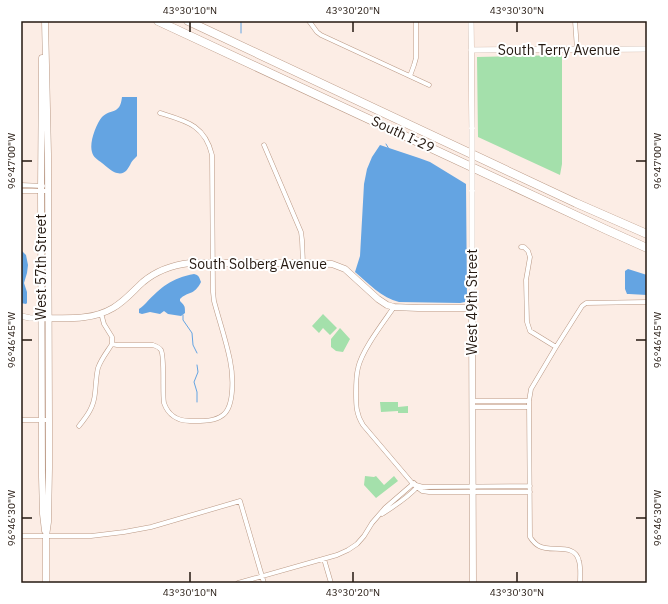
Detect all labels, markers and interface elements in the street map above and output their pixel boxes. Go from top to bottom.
text: 43°30'10"N [163,4,217,17]
text: 43°30'20"N [326,4,380,17]
text: 43°30'30"N [490,4,544,17]
street label: South Terry Avenue [498,41,620,59]
street label: South I-29 [369,112,437,156]
text: 96°47'00"W [5,133,18,189]
text: 96°47'00"W [651,133,664,189]
street label: West 57th Street [32,214,50,320]
street label: West 49th Street [463,249,481,355]
street label: South Solberg Avenue [189,255,327,273]
text: 96°46'45"W [5,312,18,368]
text: 96°46'45"W [651,312,664,368]
text: 96°46'30"W [5,490,18,546]
text: 96°46'30"W [651,490,664,546]
text: 43°30'10"N [163,586,217,599]
text: 43°30'20"N [326,586,380,599]
text: 43°30'30"N [490,586,544,599]

